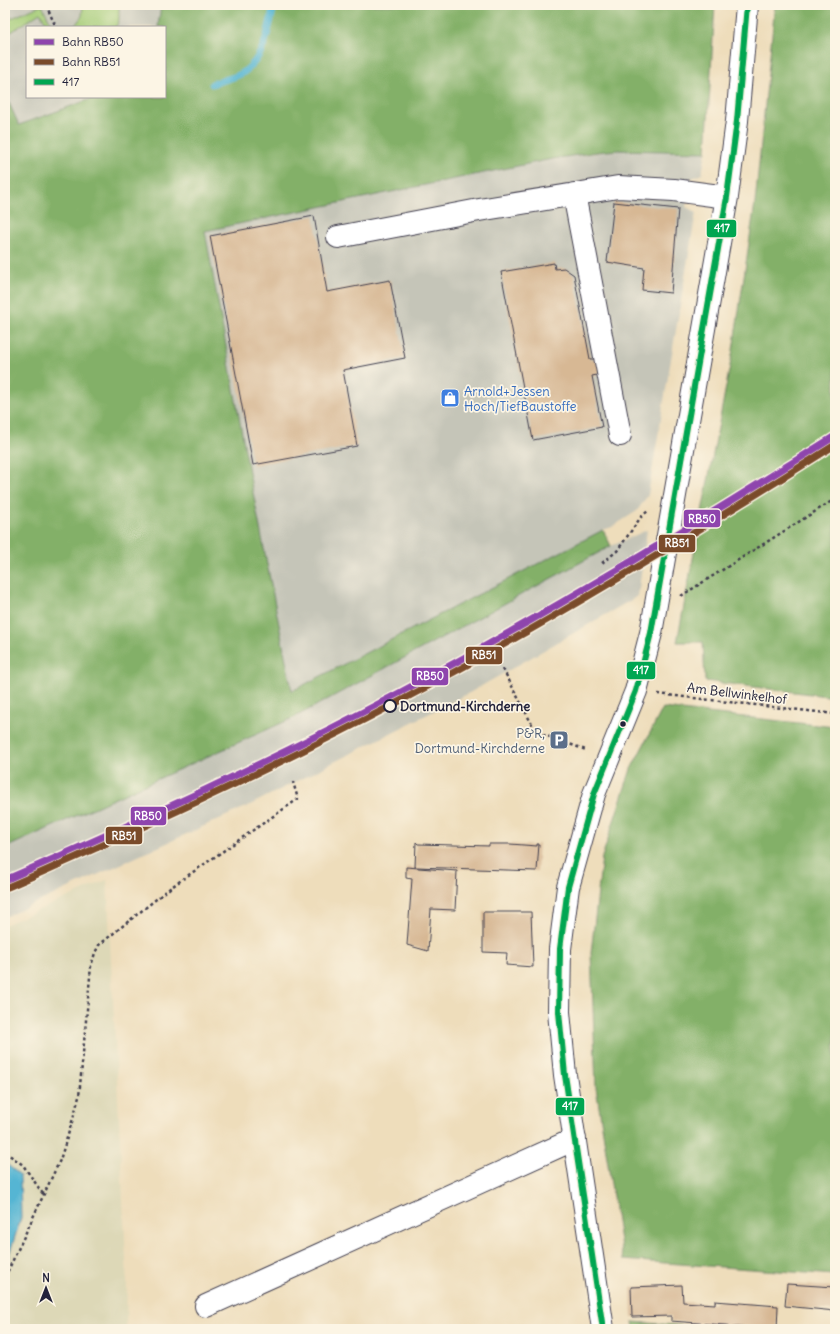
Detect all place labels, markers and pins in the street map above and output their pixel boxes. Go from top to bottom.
place label: Arnold+Jessen Hoch/TiefBaustoffe [464,383,577,415]
shop icon: Arnold+Jessen Hoch/TiefBaustoffe [439,387,461,409]
place label: Dortmund-Kirchderne [400,698,530,715]
marker: Dortmund-Kirchderne [383,699,397,713]
unlabelled marker [618,719,628,729]
place label: P&R, Dortmund-Kirchderne [415,725,545,757]
parking icon: P&R, Dortmund-Kirchderne [548,729,570,751]

